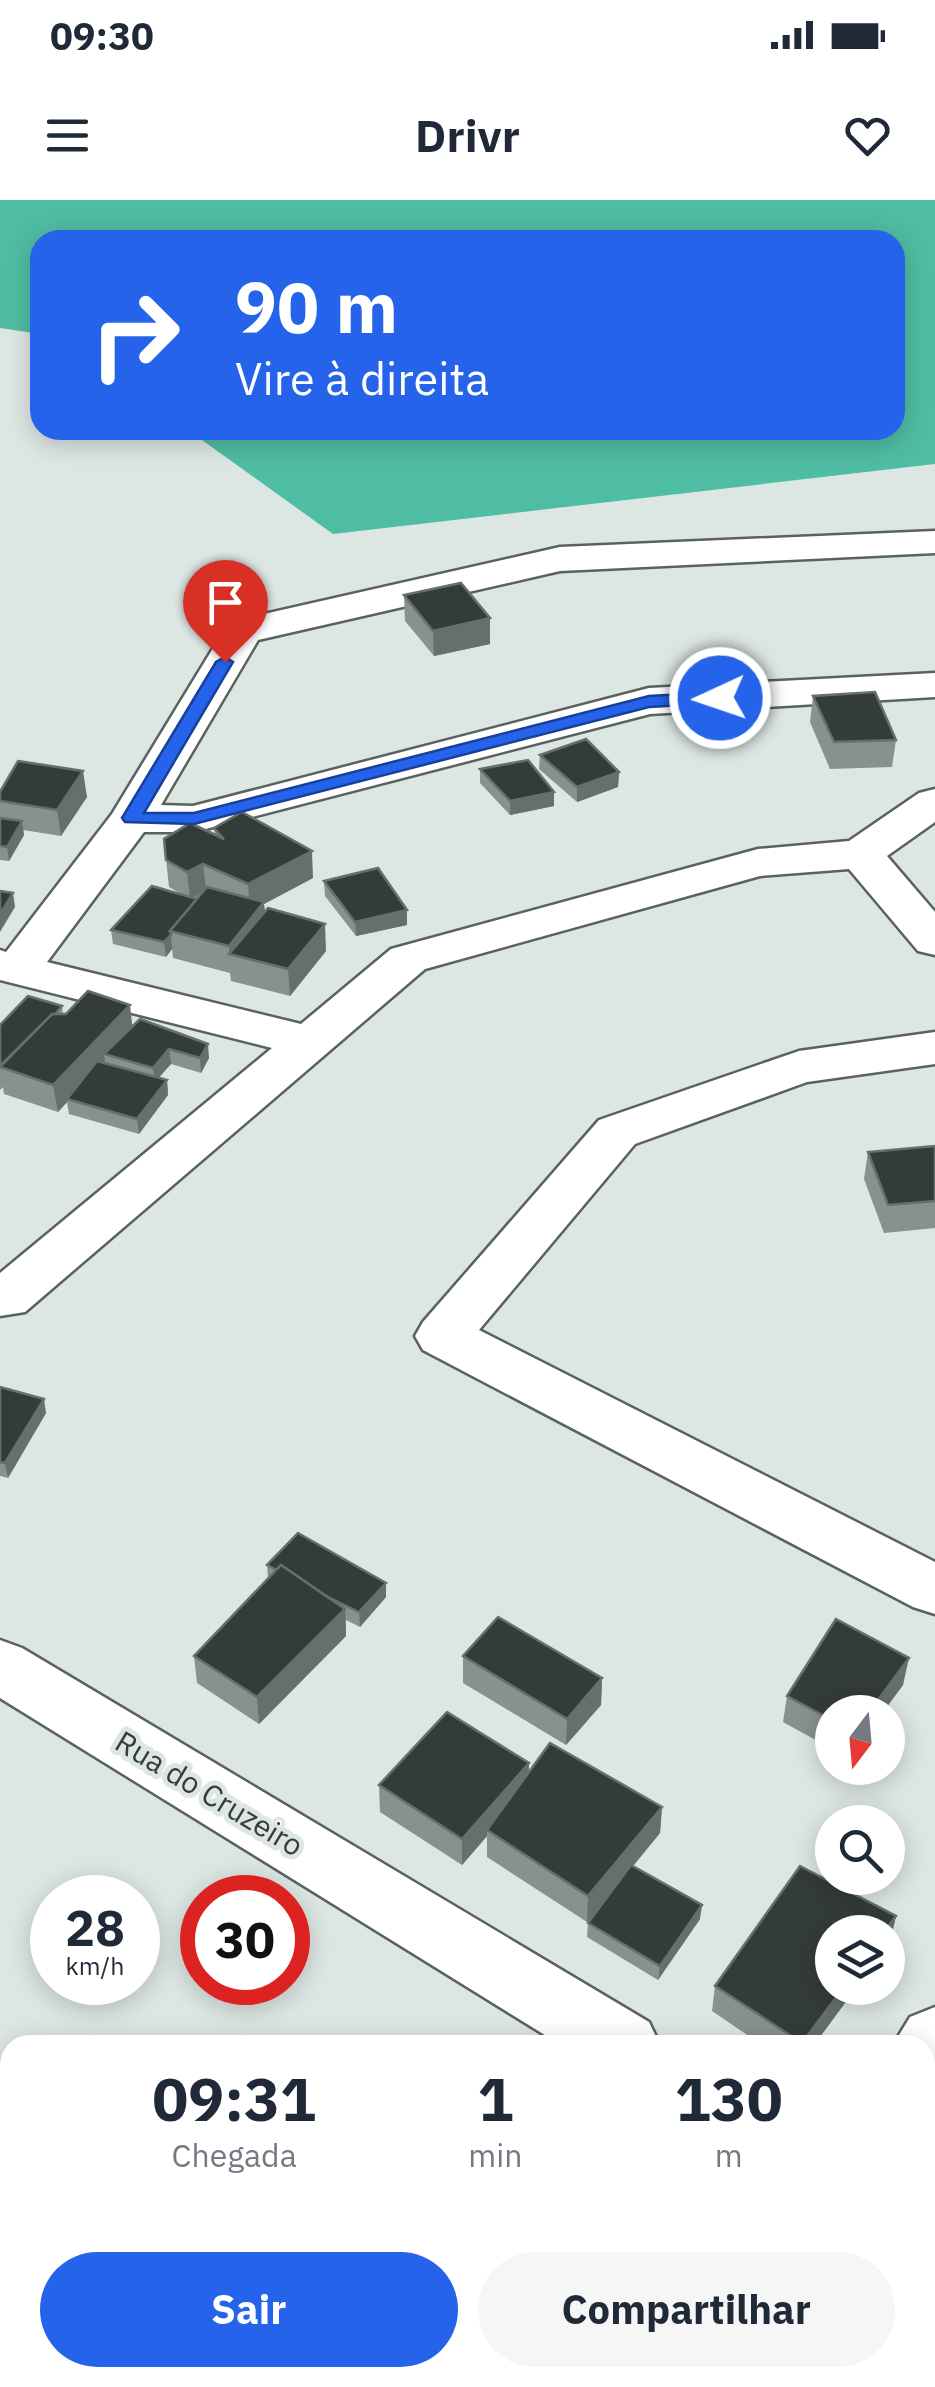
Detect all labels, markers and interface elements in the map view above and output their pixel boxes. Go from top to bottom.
text: 09:30 [50,11,154,60]
text: Drivr [415,106,520,164]
icon: menu [40,108,95,163]
icon: heart [840,108,895,163]
text: 90 m [235,261,398,352]
icon: right [70,270,200,400]
text: Vire à direita [235,349,489,407]
pin [183,560,268,663]
icon: arrive [198,575,253,630]
position arrow [668,646,772,750]
north arrow [815,1695,905,1785]
map controls [815,1695,905,2005]
street label: Rua do Cruzeiro [109,1721,311,1864]
button: search [815,1805,905,1895]
speed limit sign: 30 [180,1875,310,2005]
text: 28 [65,1895,125,1960]
button: layers [815,1915,905,2005]
text: km/h [66,1949,124,1982]
text: 09:31 [152,2059,316,2138]
text: 1 [477,2059,513,2138]
text: 130 [675,2059,783,2138]
text: Chegada [172,2134,297,2176]
text: min [468,2134,522,2176]
text: m [715,2134,743,2176]
button: Sair [40,2252,458,2367]
button: Compartilhar [478,2252,895,2367]

